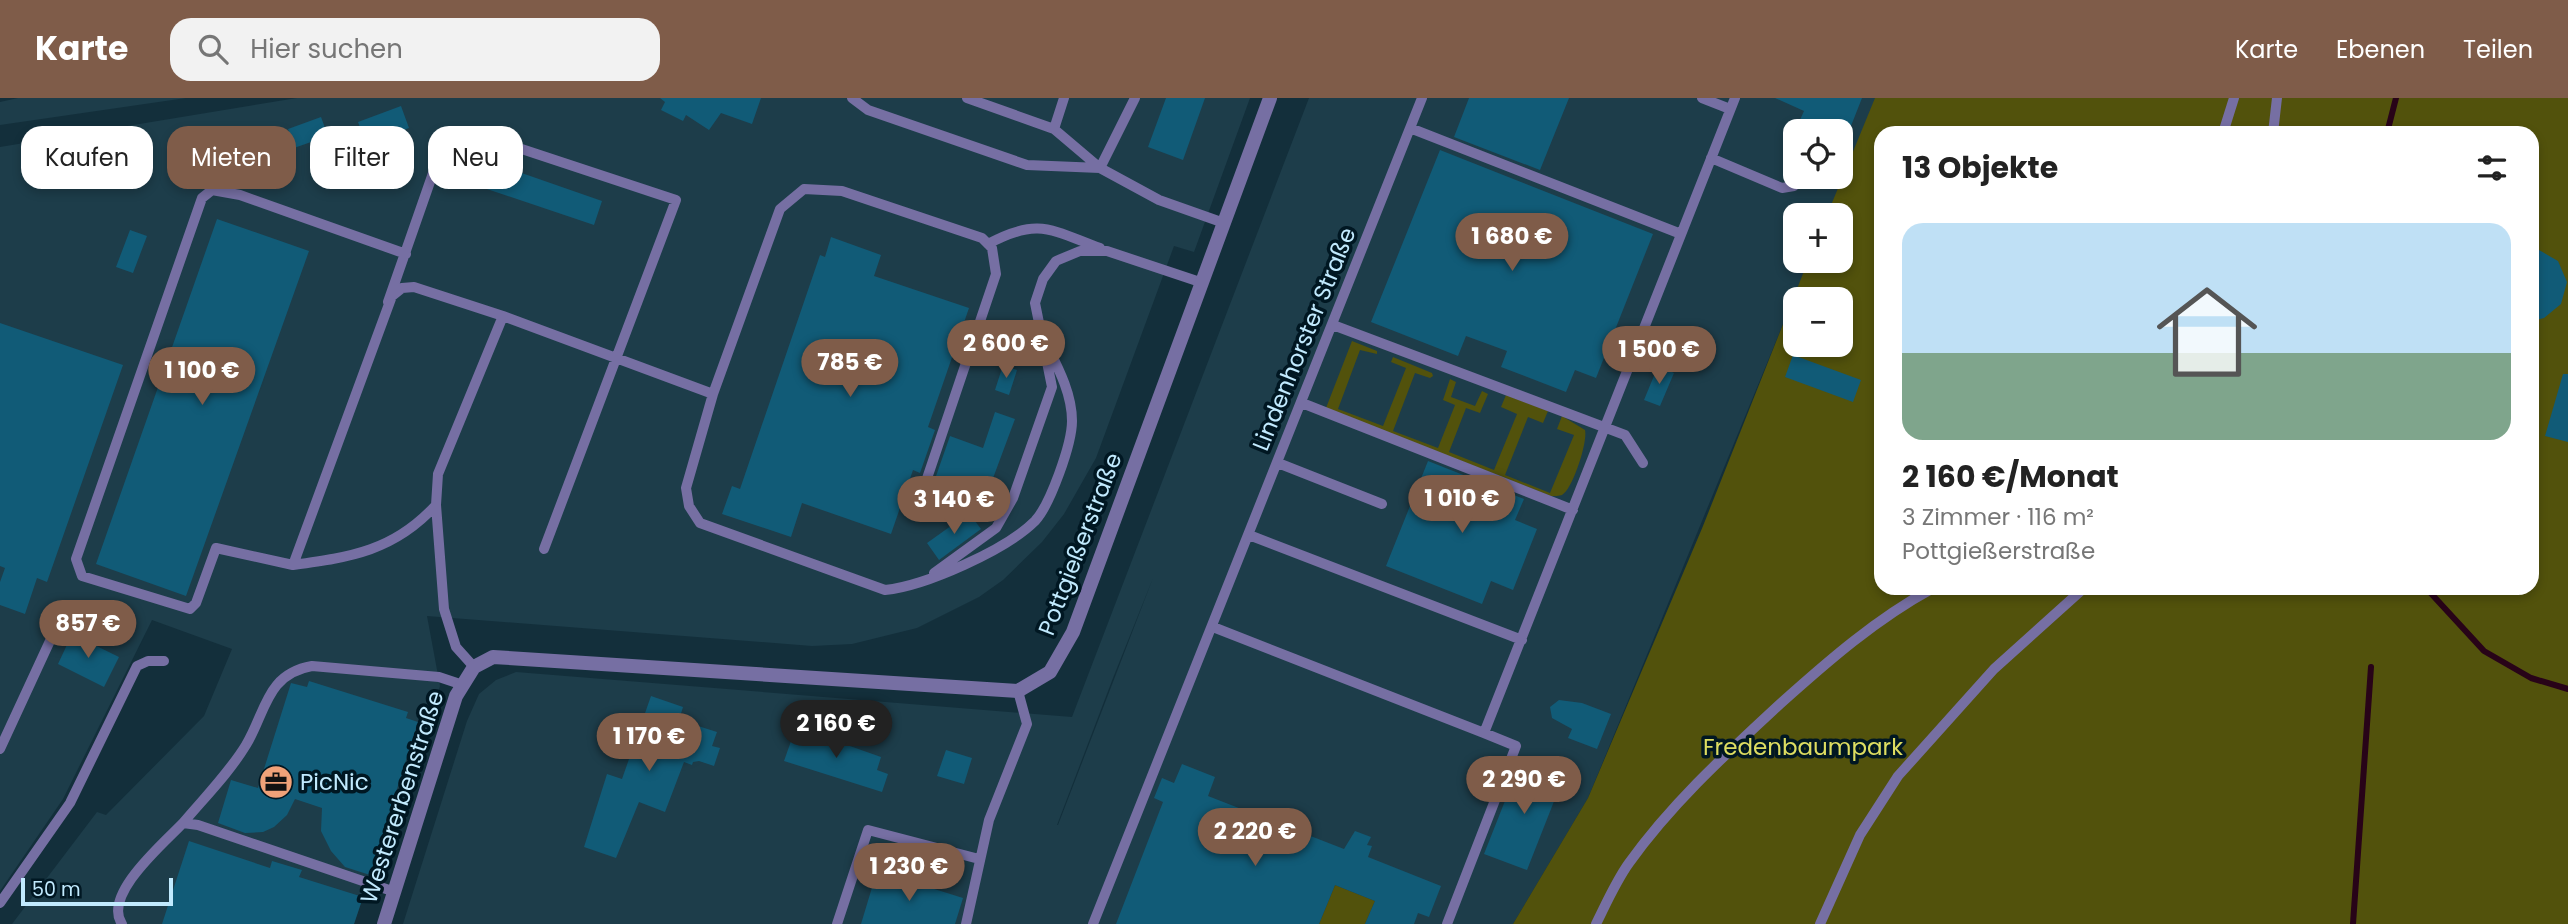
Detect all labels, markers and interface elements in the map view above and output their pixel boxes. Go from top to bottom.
search box [170,18,660,81]
text: Karte [35,25,128,72]
icon: search [194,30,232,68]
text: Hier suchen [250,31,403,67]
text: Karte [2235,33,2298,66]
text: Ebenen [2336,33,2425,66]
text: Teilen [2463,33,2533,66]
map controls [1783,119,1853,357]
button: locate [1783,119,1853,189]
chip: Kaufen [21,126,153,189]
chip: Mieten [167,126,296,189]
chip: Filter [310,126,414,189]
chip: Neu [428,126,523,189]
text: 13 Objekte [1902,146,2058,189]
icon: filters [2473,149,2511,187]
button: + [1783,203,1853,273]
pin: 1 680 € [1447,214,1577,273]
text: 1 680 € [1471,220,1553,252]
street label: Lindenhorster Straße [1245,223,1363,455]
icon: home [2144,269,2270,395]
button: − [1783,287,1853,357]
pin: 2 600 € [941,320,1071,380]
text: 2 600 € [963,327,1049,359]
pin: 1 500 € [1594,327,1724,386]
text: 1 500 € [1618,333,1700,365]
pin: 785 € [801,340,899,399]
text: 785 € [817,346,883,378]
pin: 1 100 € [137,348,267,407]
text: 1 100 € [164,354,240,386]
street label: Pottgießerstraße [1030,448,1130,640]
text: 2 160 €/Monat [1902,455,2119,498]
pin: 3 140 € [889,476,1019,536]
pin: 1 010 € [1397,476,1527,535]
text: 1 010 € [1424,482,1500,514]
text: 3 140 € [913,483,995,515]
text: 3 Zimmer · 116 m² [1902,501,2094,533]
text: Pottgießerstraße [1902,535,2095,567]
pin: 857 € [39,601,137,660]
text: 857 € [55,607,121,639]
street label: Westererbenstraße [353,687,451,907]
pin: 2 160 € [771,700,901,760]
text: 2 160 € [796,707,876,739]
pin: 1 170 € [584,714,714,773]
text: 1 170 € [613,720,685,752]
park label: Fredenbaumpark [1703,731,1903,763]
pin: 2 290 € [1459,756,1589,816]
office icon: PicNic [257,763,295,801]
text: 2 290 € [1482,763,1566,795]
place label: PicNic [300,766,369,798]
pin: 2 220 € [1190,808,1320,868]
text: 2 220 € [1214,815,1296,847]
pin: 1 230 € [844,844,974,903]
text: 1 230 € [870,850,948,882]
scale bar [21,875,173,907]
text: 50 m [32,876,81,903]

